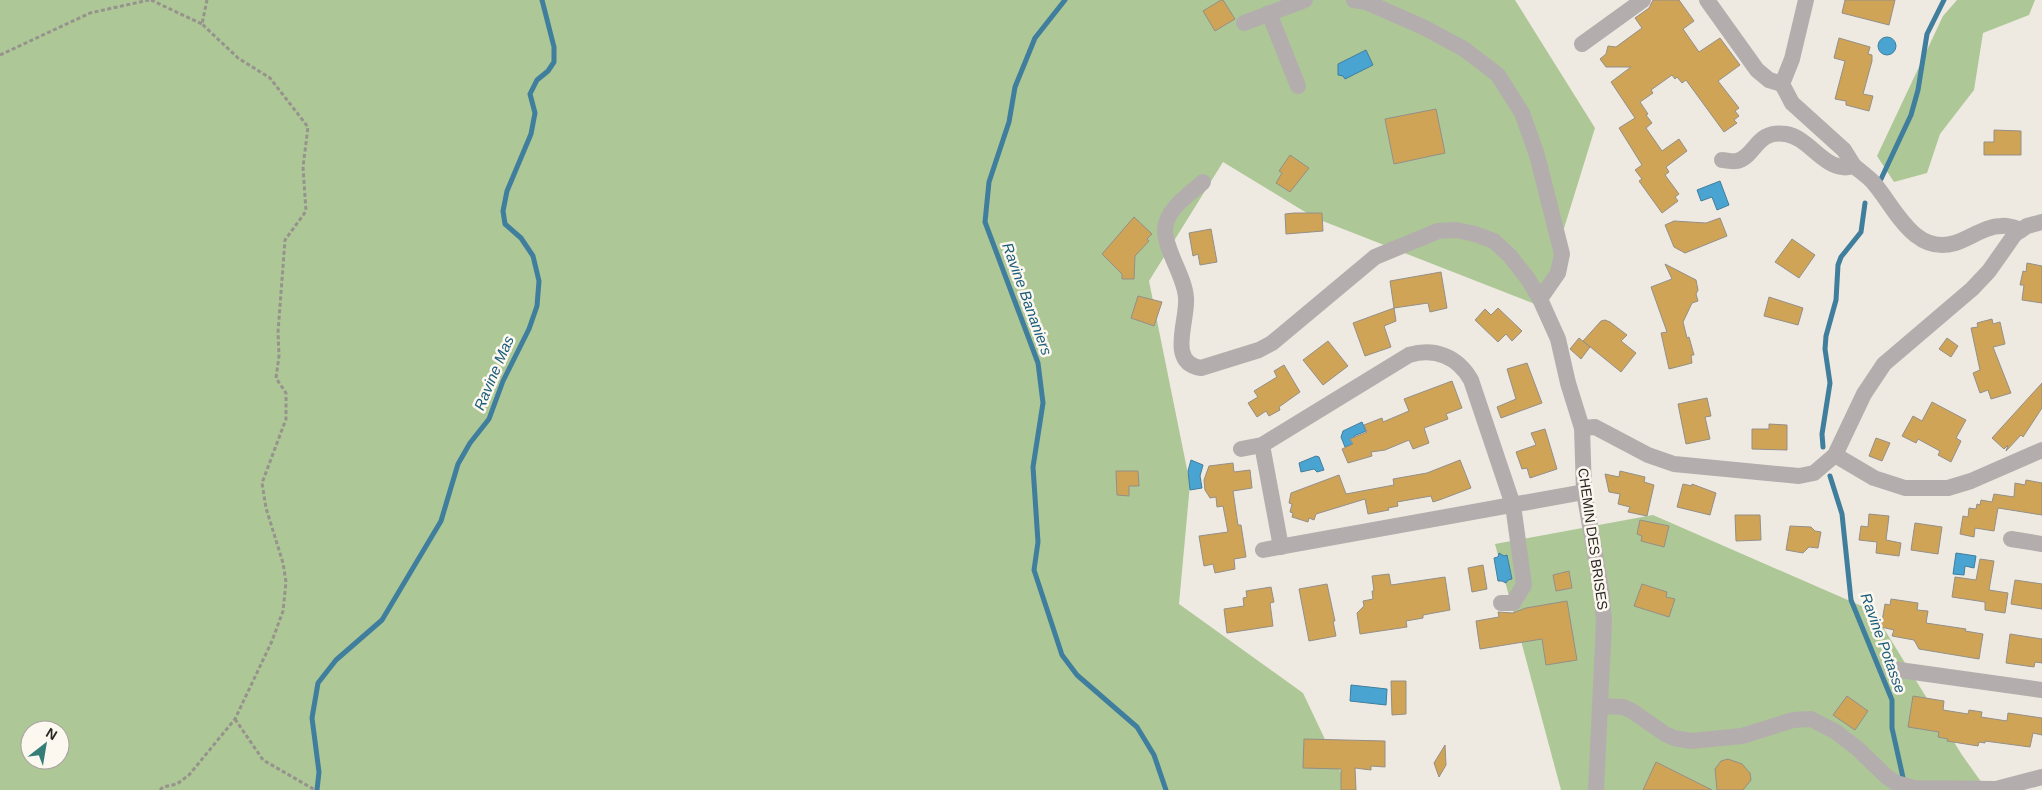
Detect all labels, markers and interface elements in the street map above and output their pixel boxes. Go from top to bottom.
water label: Ravine Bananiers [999,240,1056,358]
water label: Ravine Mas [470,333,517,413]
street label: CHEMIN DES BRISES [1575,467,1611,611]
water label: Ravine Potasse [1858,591,1909,695]
north arrow [20,720,70,770]
text: N [43,724,60,743]

